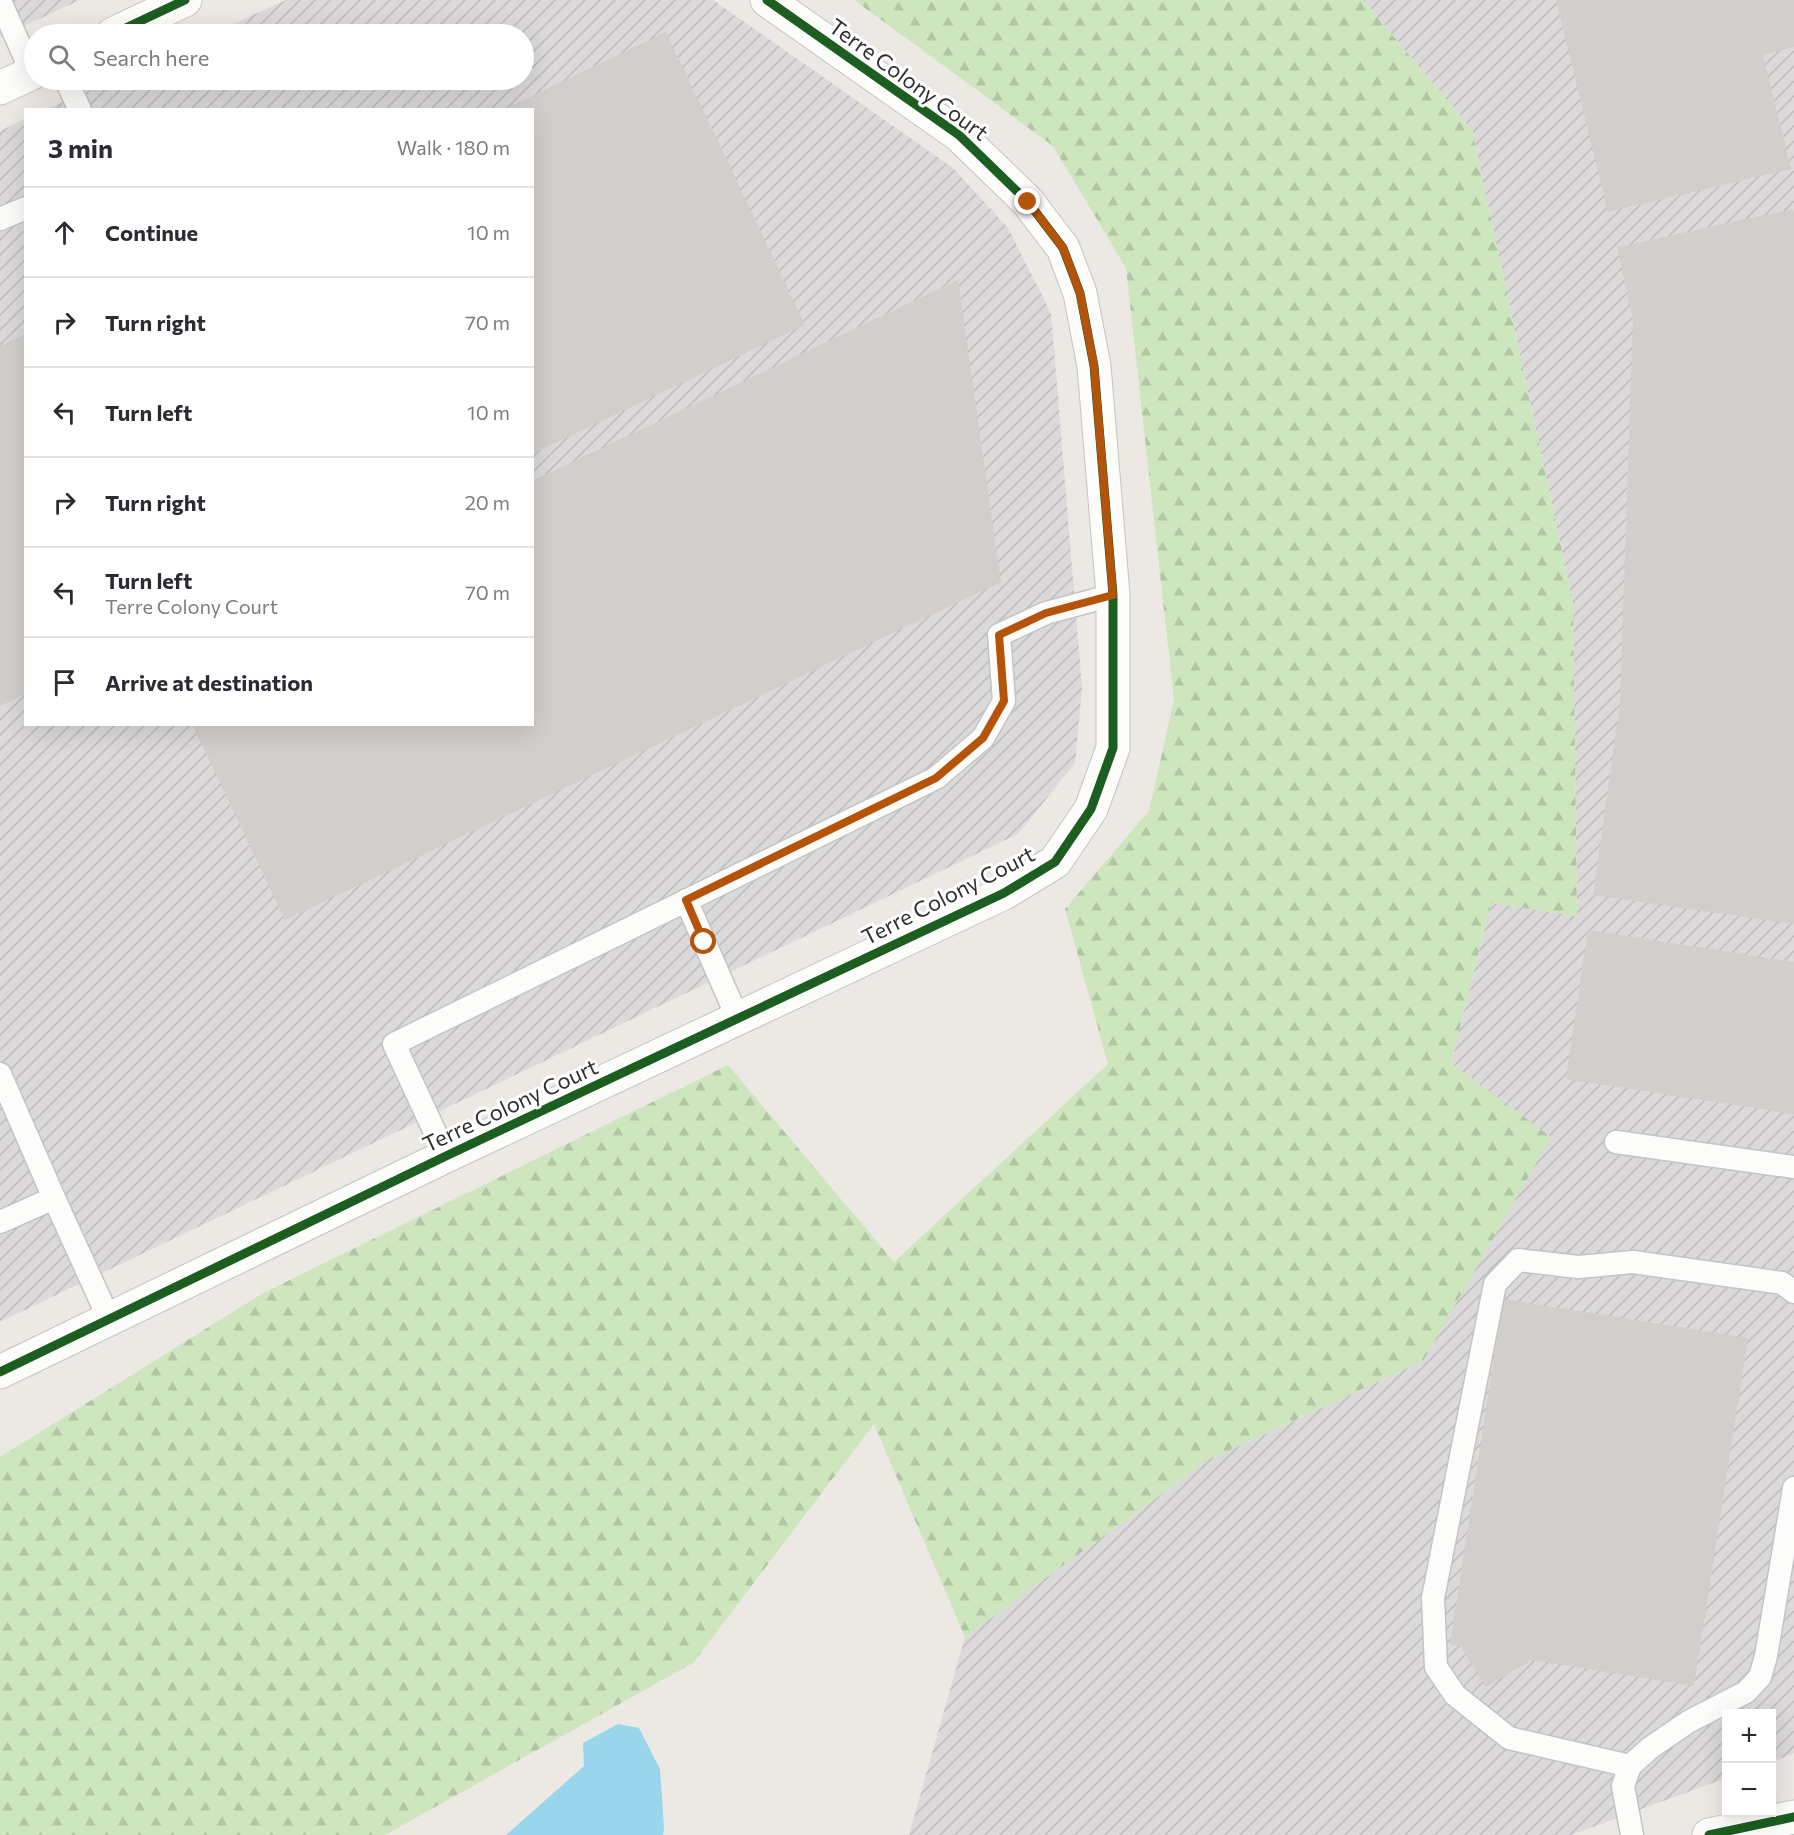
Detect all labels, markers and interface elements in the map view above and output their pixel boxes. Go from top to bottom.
street label: Terre Colony Court [824,12,994,146]
search box [24,24,534,90]
icon: search [45,41,78,74]
text: Search here [93,44,209,71]
text: 3 min [48,132,113,163]
text: Walk · 180 m [397,135,510,159]
route end [1014,188,1040,214]
icon: ahead [48,216,81,249]
text: Continue [105,219,198,246]
text: 10 m [467,220,510,244]
icon: right [48,306,81,339]
text: Turn right [105,309,206,336]
text: 70 m [465,310,510,334]
icon: left [48,396,81,429]
text: Turn left [105,399,192,426]
text: 10 m [467,400,510,424]
icon: right [48,486,81,519]
text: Turn right [105,489,206,516]
text: 20 m [465,490,510,514]
text: Turn left [105,567,192,594]
icon: left [48,576,81,609]
text: 70 m [465,580,510,604]
text: Terre Colony Court [105,594,278,618]
icon: arrive [48,666,81,699]
text: Arrive at destination [105,669,313,696]
street label: Terre Colony Court [857,840,1039,950]
route start [690,928,716,954]
street label: Terre Colony Court [418,1053,602,1157]
map controls [1722,1709,1776,1817]
button: + [1722,1709,1776,1763]
button: − [1722,1763,1776,1817]

